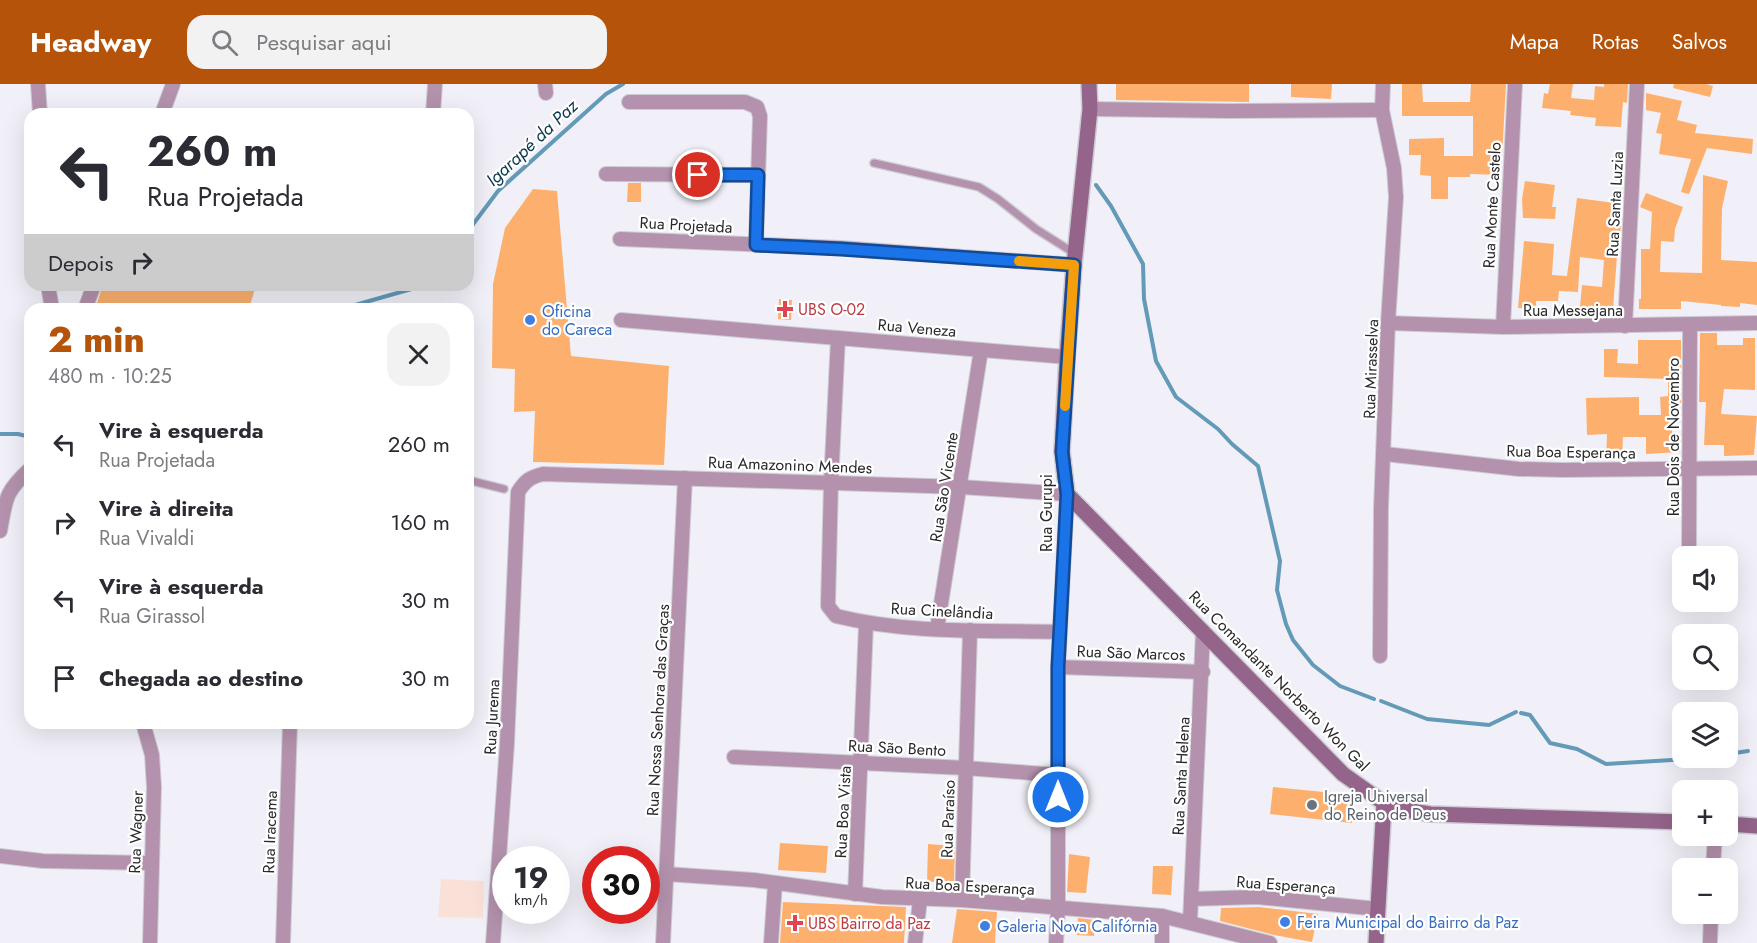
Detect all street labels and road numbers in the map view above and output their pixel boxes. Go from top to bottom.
street label: Rua Monte Castelo [1477,141,1507,269]
street label: Rua Santa Luzia [1601,151,1629,257]
street label: Rua Projetada [639,211,733,239]
street label: Rua Messejana [1523,299,1623,322]
street label: Rua Veneza [877,313,957,343]
street label: Rua Mirasselva [1358,319,1384,419]
street label: Rua Dois de Novembro [1662,357,1685,516]
street label: Rua São Vicente [924,430,964,544]
street label: Rua Boa Esperança [1506,439,1636,465]
street label: Rua Amazonino Mendes [707,451,873,479]
street label: Rua Gurupi [1035,474,1058,552]
street label: Rua Comandante Norberto Won Gal [1183,585,1375,777]
street label: Rua Cinelândia [890,597,994,625]
street label: Rua Nossa Senhora das Graças [641,603,675,817]
street label: Rua São Marcos [1076,640,1186,666]
street label: Rua Jurema [479,679,505,755]
street label: Rua Santa Helena [1166,716,1196,836]
street label: Rua São Bento [847,734,947,762]
street label: Rua Boa Vista [829,765,857,859]
street label: Rua Paraíso [935,779,961,859]
street label: Rua Wagner [123,790,149,874]
street label: Rua Iracema [257,790,283,874]
street label: Rua Esperança [1236,870,1336,900]
street label: Rua Boa Esperança [905,871,1035,901]

